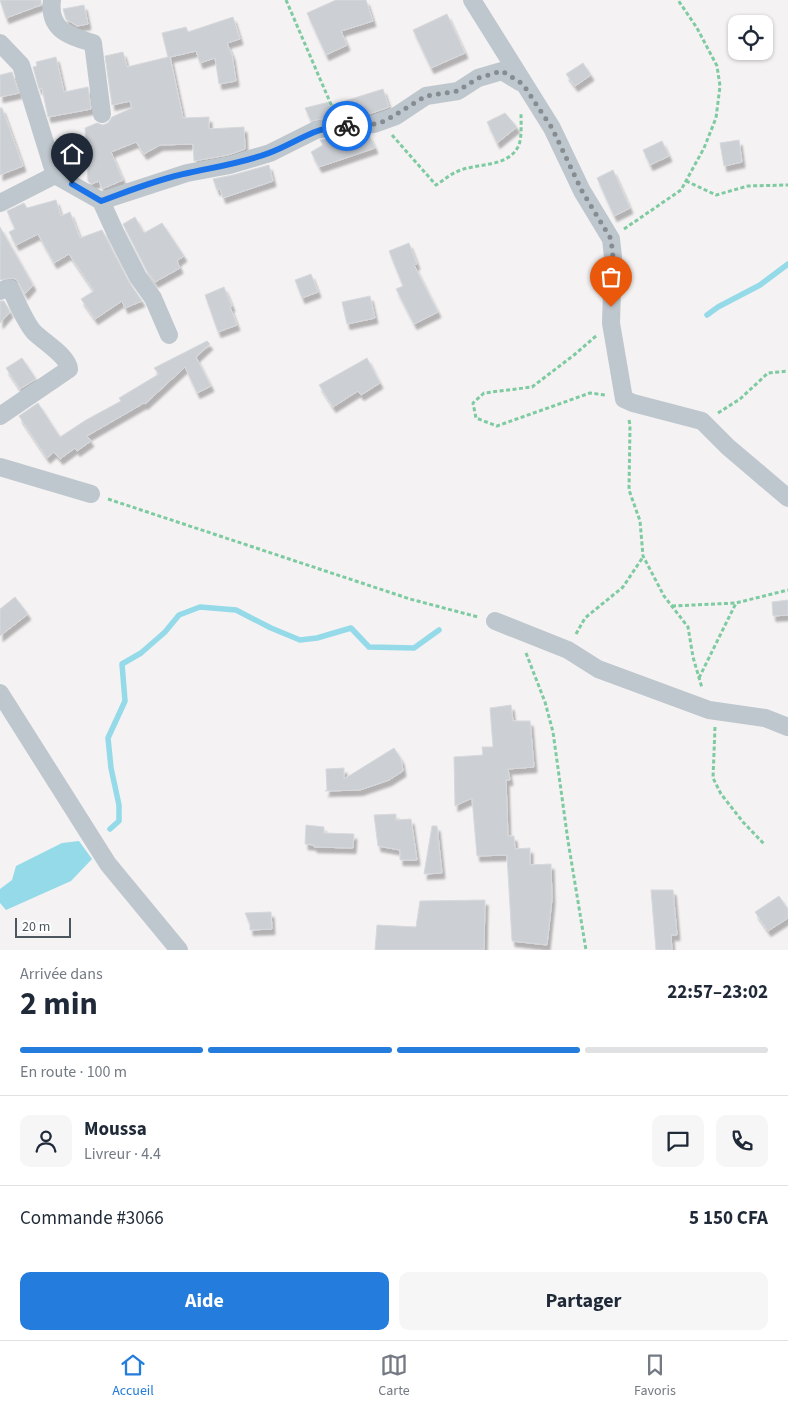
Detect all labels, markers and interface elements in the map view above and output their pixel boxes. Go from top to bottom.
map controls [728,15,773,60]
button: locate [728,15,773,60]
courier [322,101,372,151]
icon: bike [333,112,361,140]
pin [51,133,93,184]
icon: home [58,140,86,168]
pin [590,256,632,307]
icon: bag [597,263,625,291]
scale bar [15,915,71,938]
text: 20 m [22,917,50,937]
text: Arrivée dans [20,963,103,985]
text: 22:57–23:02 [667,979,768,1006]
text: 2 min [20,981,98,1027]
text: En route · 100 m [20,1061,127,1083]
button: person [20,1115,72,1167]
button: chat [652,1115,704,1167]
button: phone [716,1115,768,1167]
text: Moussa [84,1116,147,1143]
text: Livreur · 4.4 [84,1143,161,1165]
text: Commande #3066 [20,1205,164,1232]
text: 5 150 CFA [689,1205,768,1232]
button: Aide [20,1272,389,1330]
button: Partager [399,1272,768,1330]
tab: Accueil [112,1351,154,1401]
tab: Carte [378,1351,410,1401]
tab: Favoris [634,1351,676,1401]

